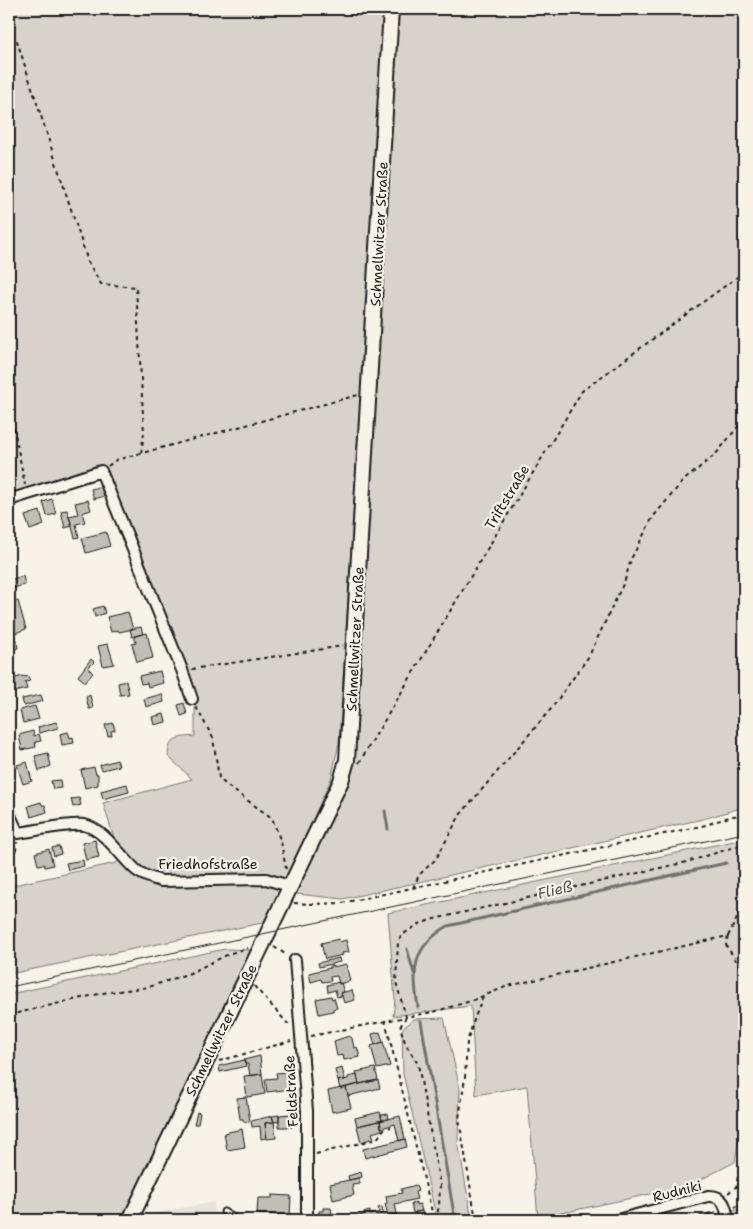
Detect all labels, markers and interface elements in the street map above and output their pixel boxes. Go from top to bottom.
street label: Schmellwitzer Straße [366,161,392,307]
street label: Triftstraße [481,461,533,533]
street label: Schmellwitzer Straße [342,566,368,712]
street label: Friedhofstraße [158,855,258,873]
water label: Fließ [535,876,575,904]
street label: Schmellwitzer Straße [181,961,261,1099]
street label: Feldstraße [280,1055,302,1127]
street label: Rudniki [651,1176,703,1206]

